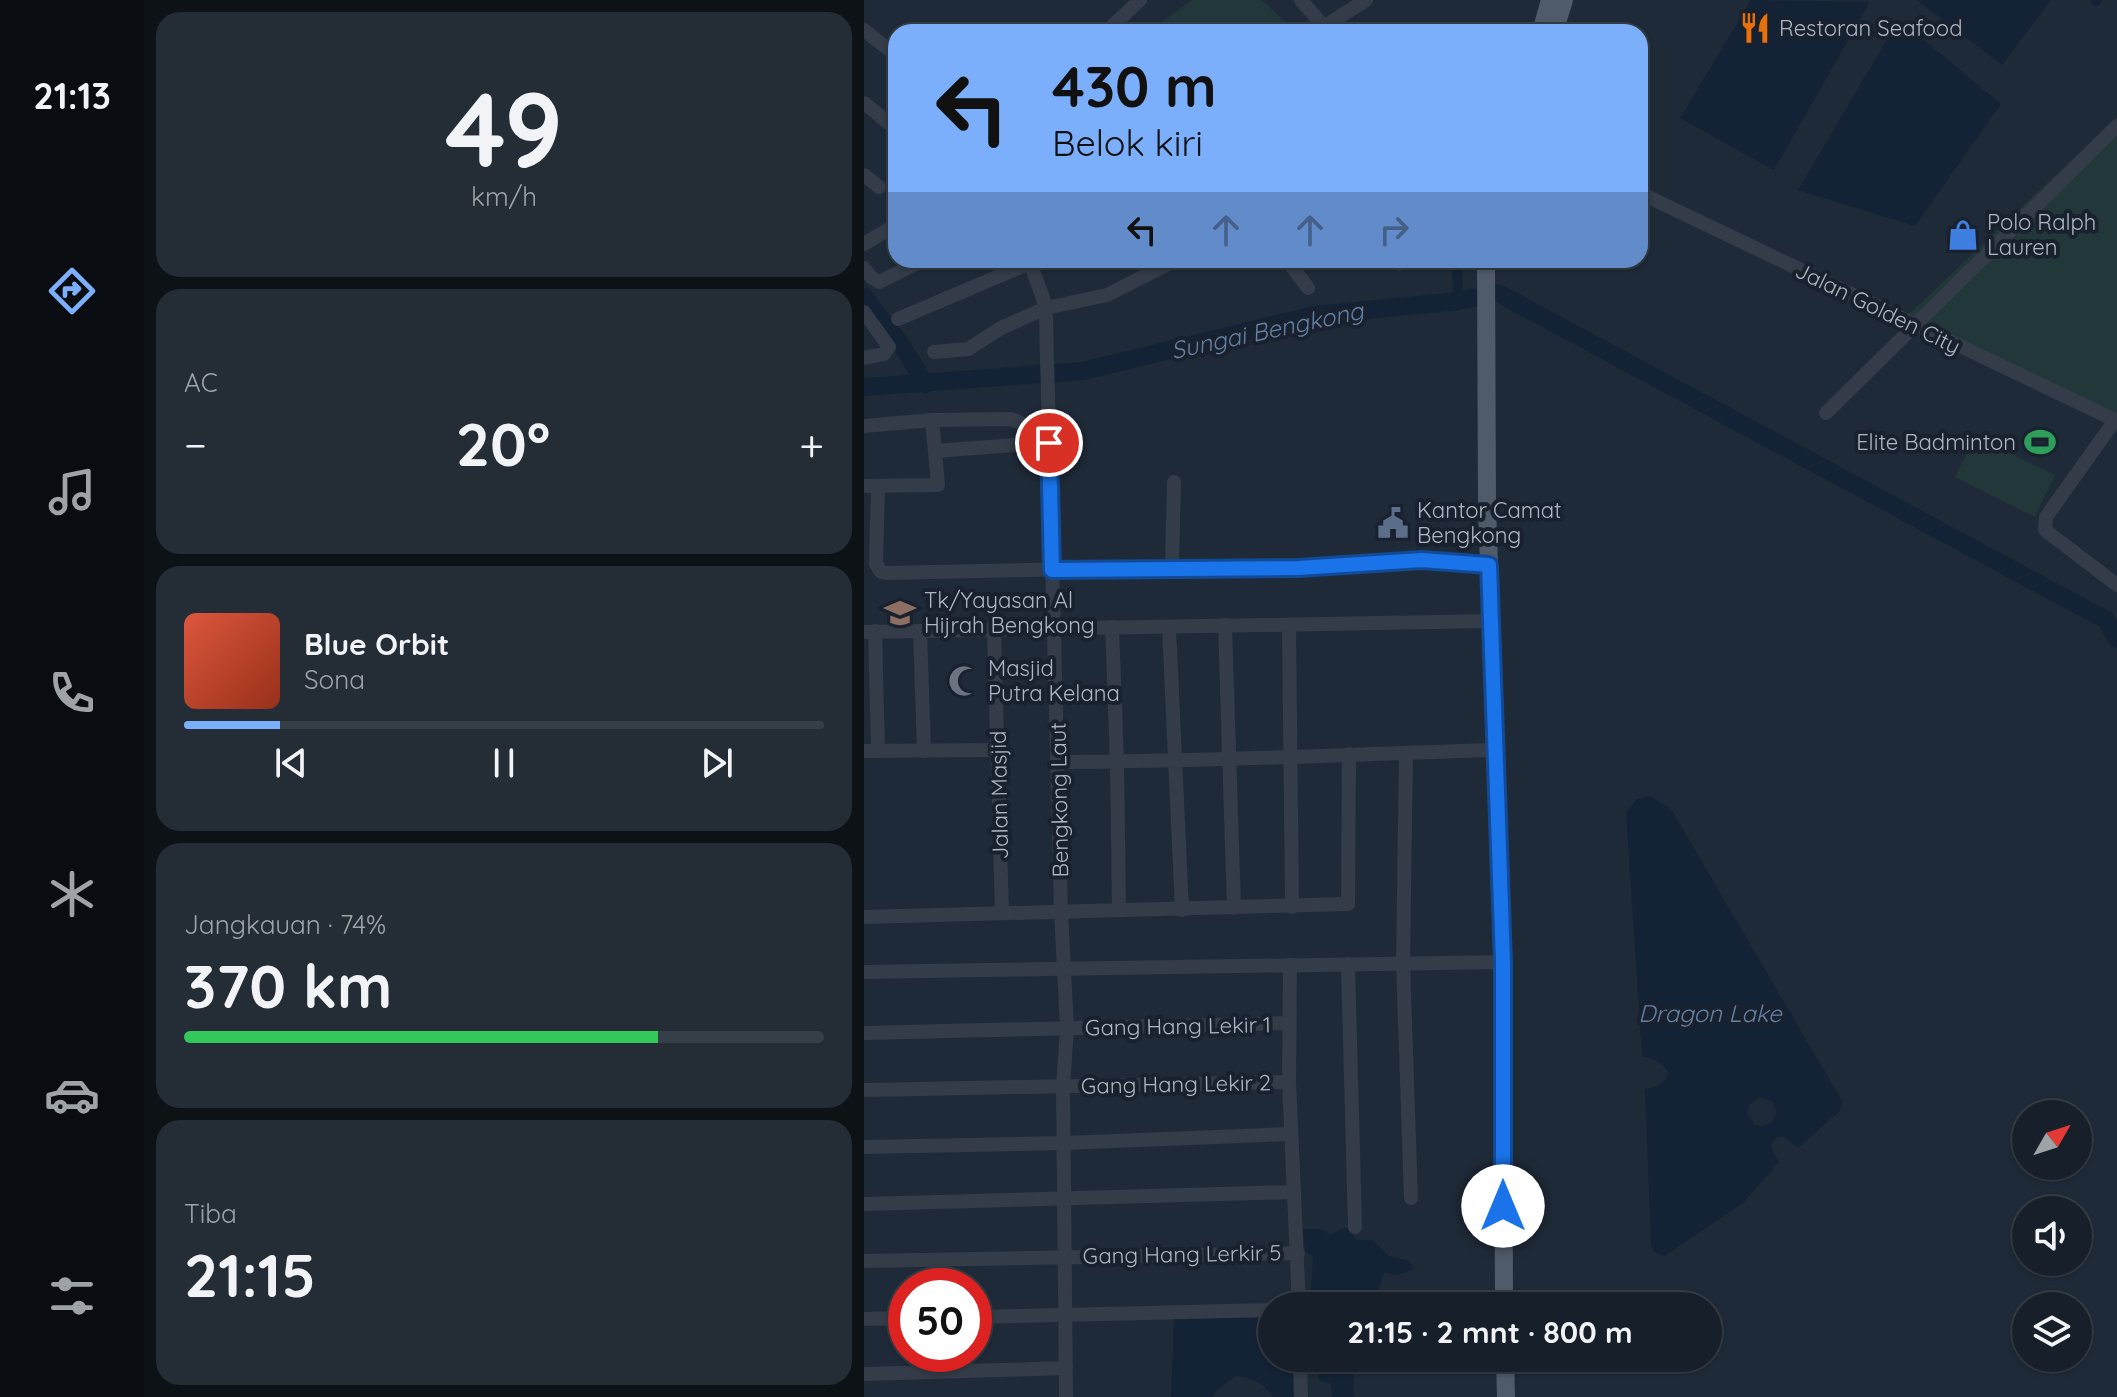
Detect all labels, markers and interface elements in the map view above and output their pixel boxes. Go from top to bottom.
restaurant icon: Restoran Seafood [1738,11,1772,45]
place label: Restoran Seafood [1779,14,1963,42]
text: 430 m [1052,51,1217,121]
icon: left [920,56,1024,160]
text: 49 [445,63,563,193]
text: 21:13 [33,73,111,118]
text: Belok kiri [1052,120,1203,165]
text: km/h [471,180,537,213]
icon: left [1120,208,1164,252]
icon: ahead [1204,208,1248,252]
icon: ahead [1288,208,1332,252]
icon: right [1372,208,1416,252]
place label: Polo Ralph Lauren [1987,208,2096,261]
shop icon: Polo Ralph Lauren [1946,218,1980,252]
street label: Jalan Golden City [1791,256,1965,360]
icon: directions [44,263,100,319]
water label: Sungai Bengkong [1168,295,1368,365]
text: AC [184,366,218,399]
text: 20° [456,406,550,481]
pin [1015,409,1083,477]
text: − [184,417,207,472]
text: + [799,417,824,472]
icon: arrive [1027,421,1071,465]
sports icon: Elite Badminton [2023,425,2057,459]
place label: Elite Badminton [1856,428,2016,456]
icon: music [44,464,100,520]
place label: Kantor Camat Bengkong [1417,496,1562,549]
public building icon: Kantor Camat Bengkong [1376,506,1410,540]
place label: Tk/Yayasan Al Hijrah Bengkong [924,586,1095,639]
school or university icon: Tk/Yayasan Al Hijrah Bengkong [883,596,917,630]
text: Blue Orbit [304,625,449,663]
place label: Masjid Putra Kelana [988,654,1120,707]
text: Sona [304,663,365,696]
mosque icon: Masjid Putra Kelana [947,664,981,698]
icon: phone [44,665,100,721]
street label: Bengkong Laut [1044,722,1074,878]
street label: Jalan Masjid [984,730,1014,860]
icon: previous [269,741,313,785]
icon: pause [482,741,526,785]
icon: next [695,741,739,785]
icon: climate [44,866,100,922]
text: Jangkauan · 74% [184,908,386,941]
text: 370 km [184,948,392,1023]
water label: Dragon Lake [1638,998,1783,1028]
street label: Gang Hang Lekir 1 [1085,1010,1271,1042]
icon: car [44,1067,100,1123]
street label: Gang Hang Lekir 2 [1081,1068,1271,1100]
north arrow [2012,1100,2092,1180]
map controls [2012,1100,2092,1372]
position arrow [1461,1164,1545,1248]
button: sound [2012,1196,2092,1276]
text: Tiba [184,1197,237,1230]
text: 21:15 [184,1237,316,1312]
street label: Gang Hang Lerkir 5 [1082,1238,1282,1270]
icon: filters [44,1268,100,1324]
speed limit sign: 50 [888,1268,992,1372]
button: layers [2012,1292,2092,1372]
text: 21:15 · 2 mnt · 800 m [1347,1313,1633,1351]

